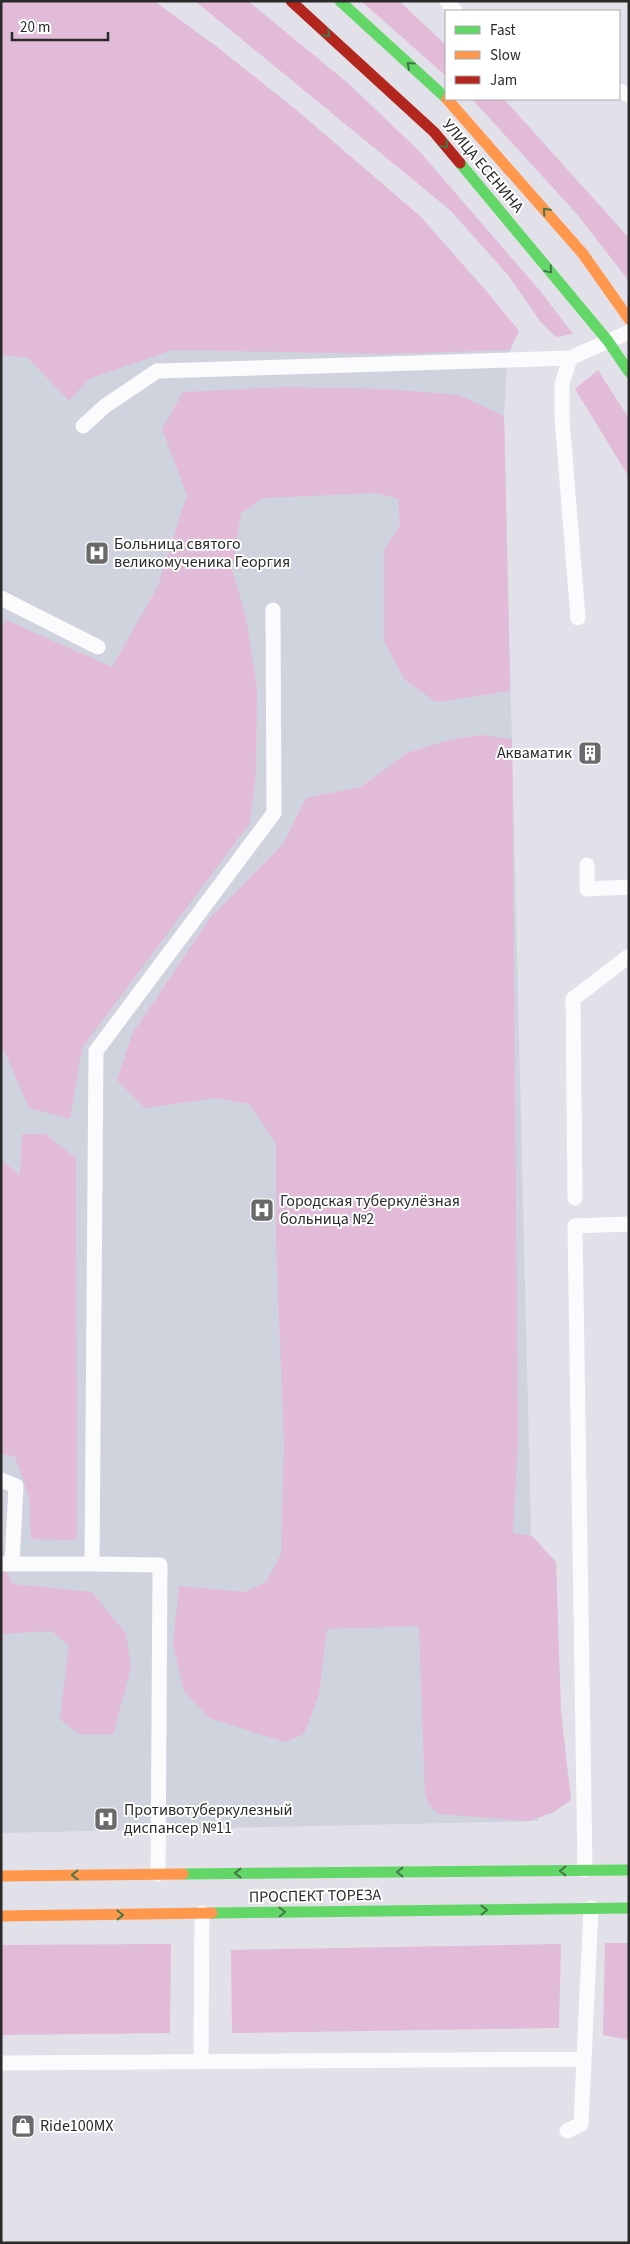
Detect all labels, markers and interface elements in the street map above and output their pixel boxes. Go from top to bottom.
scale bar [12,10,109,42]
legend [445,10,620,100]
text: 20 m [20,17,50,38]
text: Fast [490,20,516,41]
one-way arrow [321,28,330,37]
text: Slow [490,45,521,66]
one-way arrow [407,62,416,71]
text: Jam [490,70,517,91]
street label: УЛИЦА ЕСЕНИНА [437,114,529,218]
one-way arrow [440,139,449,148]
one-way arrow [542,207,551,216]
one-way arrow [544,264,553,273]
place label: Больница святого великомученика Георгия [114,533,290,573]
hospital icon: Больница святого великомученика Георгия [84,540,110,566]
building icon: Акваматик [577,740,603,766]
place label: Акваматик [497,742,572,764]
place label: Городская туберкулёзная больница №2 [280,1190,460,1230]
hospital icon: Городская туберкулёзная больница №2 [249,1197,275,1223]
place label: Противотуберкулезный диспансер №11 [124,1799,292,1839]
hospital icon: Противотуберкулезный диспансер №11 [93,1806,119,1832]
one-way arrow [558,1866,566,1876]
one-way arrow [396,1867,404,1877]
one-way arrow [233,1868,241,1878]
one-way arrow [71,1870,78,1880]
street label: ПРОСПЕКТ ТОРЕЗА [249,1884,382,1908]
one-way arrow [480,1905,488,1915]
one-way arrow [279,1907,287,1917]
one-way arrow [116,1909,124,1920]
shop icon: Ride100MX [10,2113,36,2139]
place label: Ride100MX [40,2115,114,2137]

